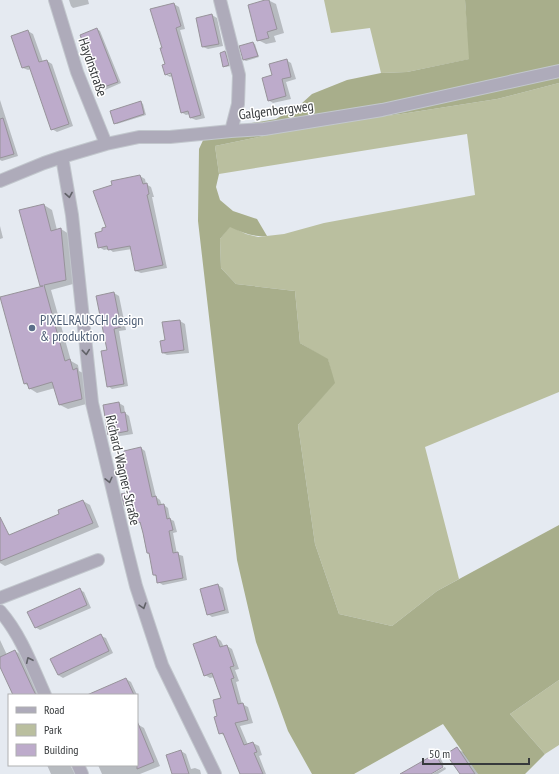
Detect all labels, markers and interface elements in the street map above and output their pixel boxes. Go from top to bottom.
street label: Haydnstraße [75,35,112,99]
street label: Galgenbergweg [238,96,314,124]
one-way arrow [64,192,73,198]
place label: PIXELRAUSCH design & produktion [40,311,143,345]
marker: PIXELRAUSCH design & produktion [27,323,37,333]
one-way arrow [82,349,91,355]
street label: Richard-Wagner-Straße [102,413,144,527]
one-way arrow [105,477,113,483]
one-way arrow [138,602,147,609]
one-way arrow [26,656,34,664]
legend [8,694,138,766]
text: Road [44,702,64,717]
text: Park [44,722,62,737]
scale bar [423,740,529,766]
text: Building [44,742,79,757]
text: 50 m [429,746,450,761]

